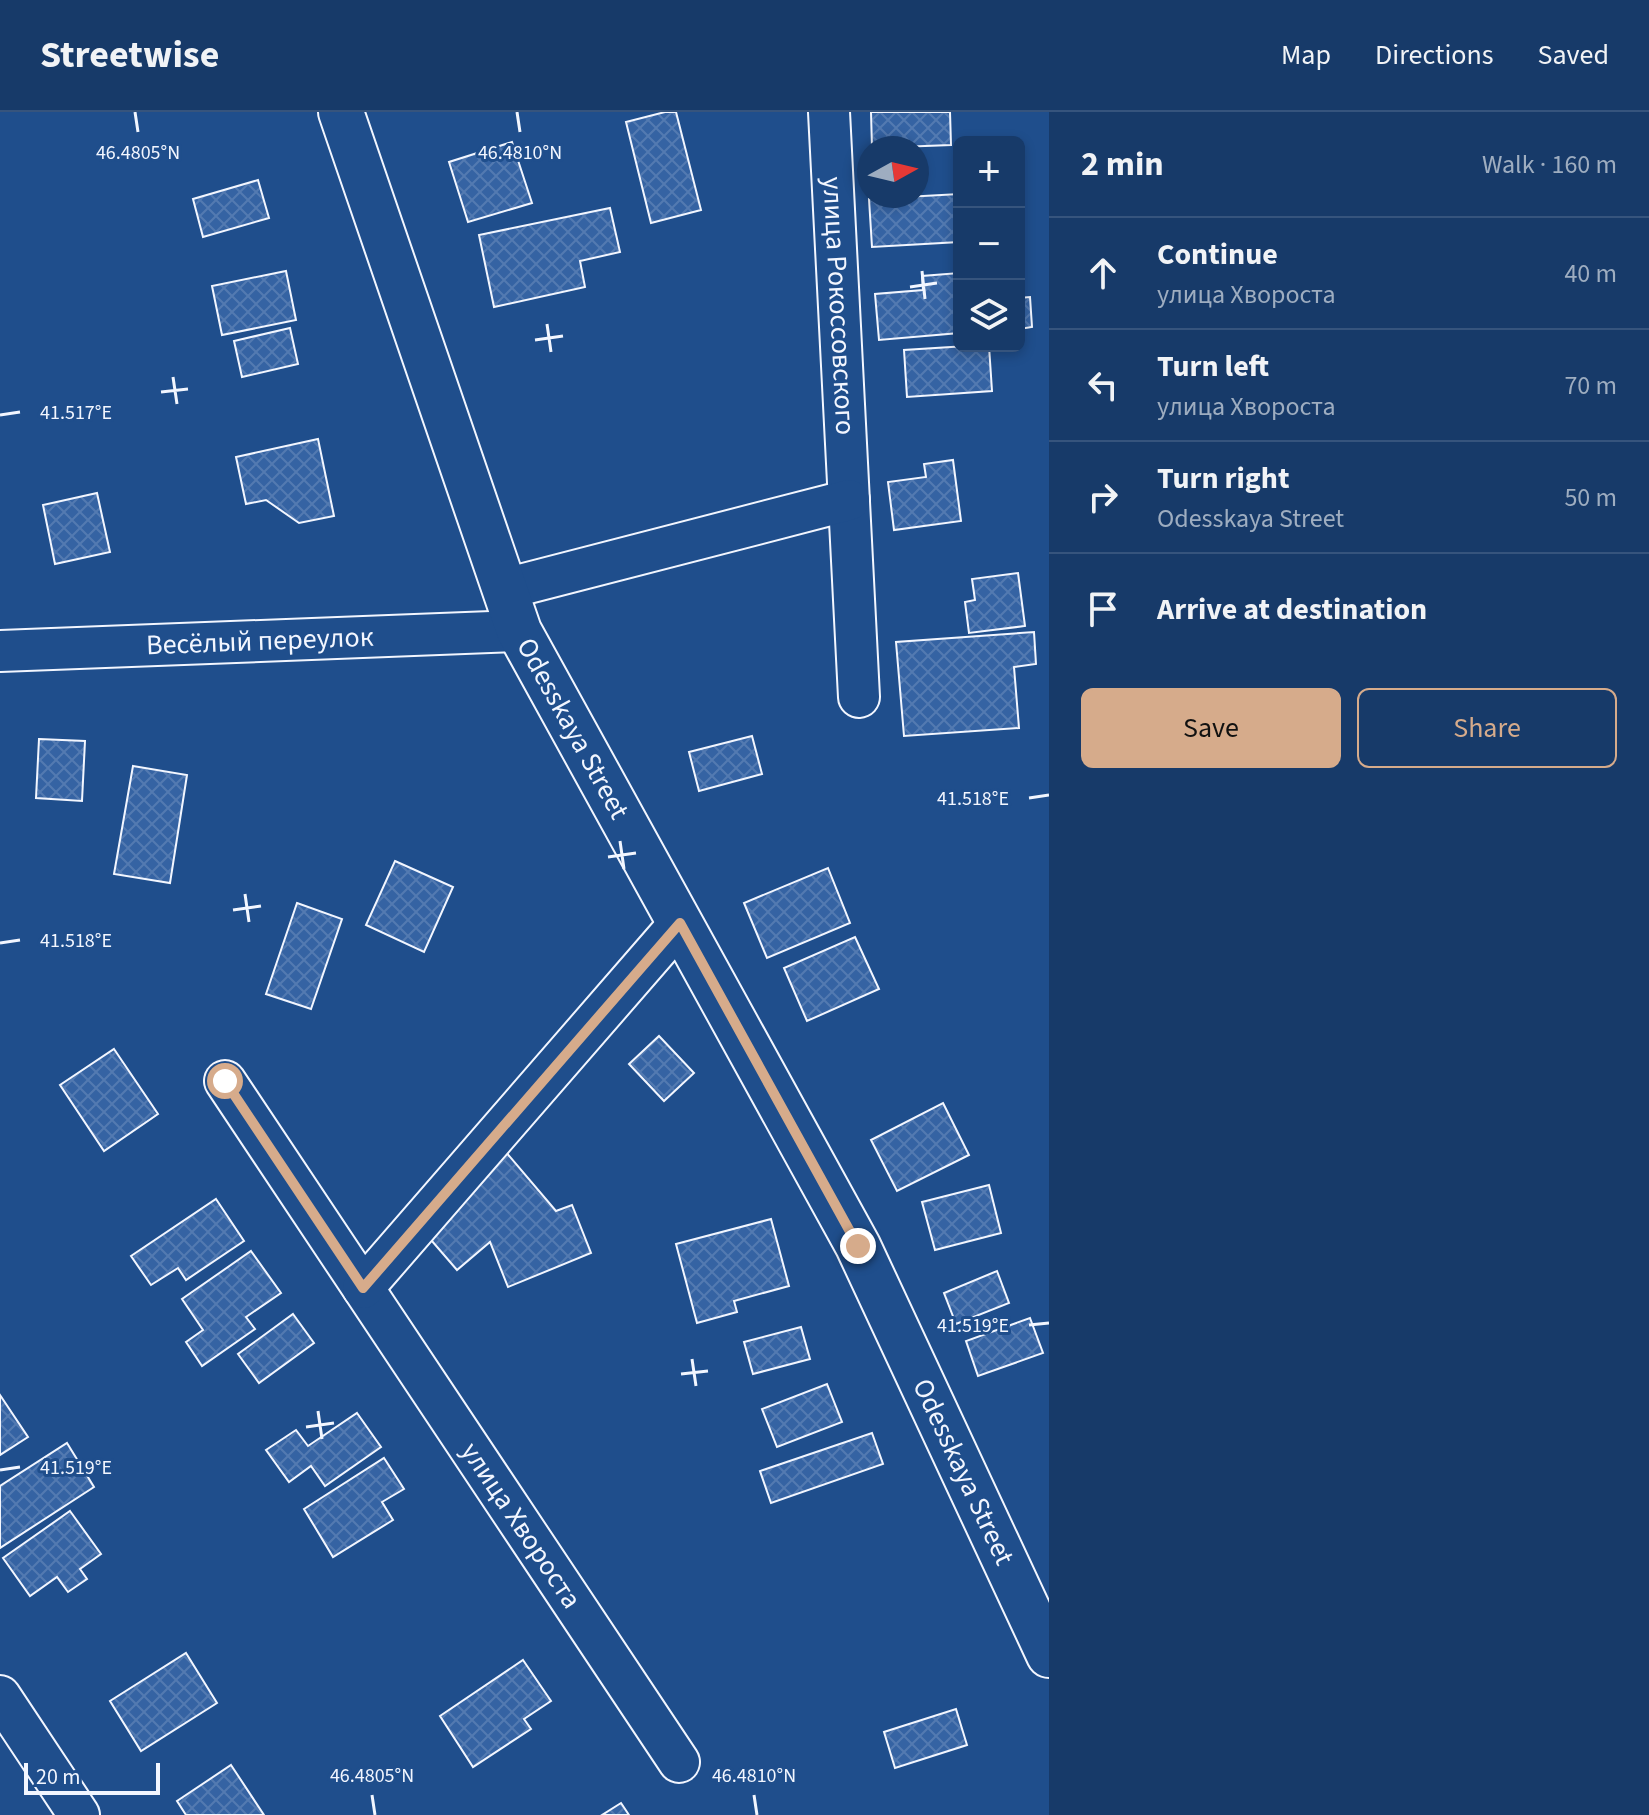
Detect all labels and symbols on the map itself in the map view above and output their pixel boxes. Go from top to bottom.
north arrow [857,136,929,208]
text: 46.4805°N [96,139,180,167]
text: 46.4810°N [478,139,562,167]
street label: улица Рокоссовского [812,176,866,436]
text: 41.517°E [40,399,112,427]
street label: Весёлый переулок [145,617,374,665]
street label: Odesskaya Street [507,631,639,827]
text: 41.518°E [937,785,1009,813]
text: 41.518°E [40,927,112,955]
route start [207,1063,243,1099]
route end [840,1228,876,1264]
text: 41.519°E [937,1312,1009,1340]
street label: Odesskaya Street [903,1372,1024,1572]
street label: улица Хвороста [451,1434,591,1616]
text: 41.519°E [40,1454,112,1482]
scale bar [24,1759,160,1795]
text: 46.4805°N [330,1762,414,1790]
text: 46.4810°N [712,1762,796,1790]

